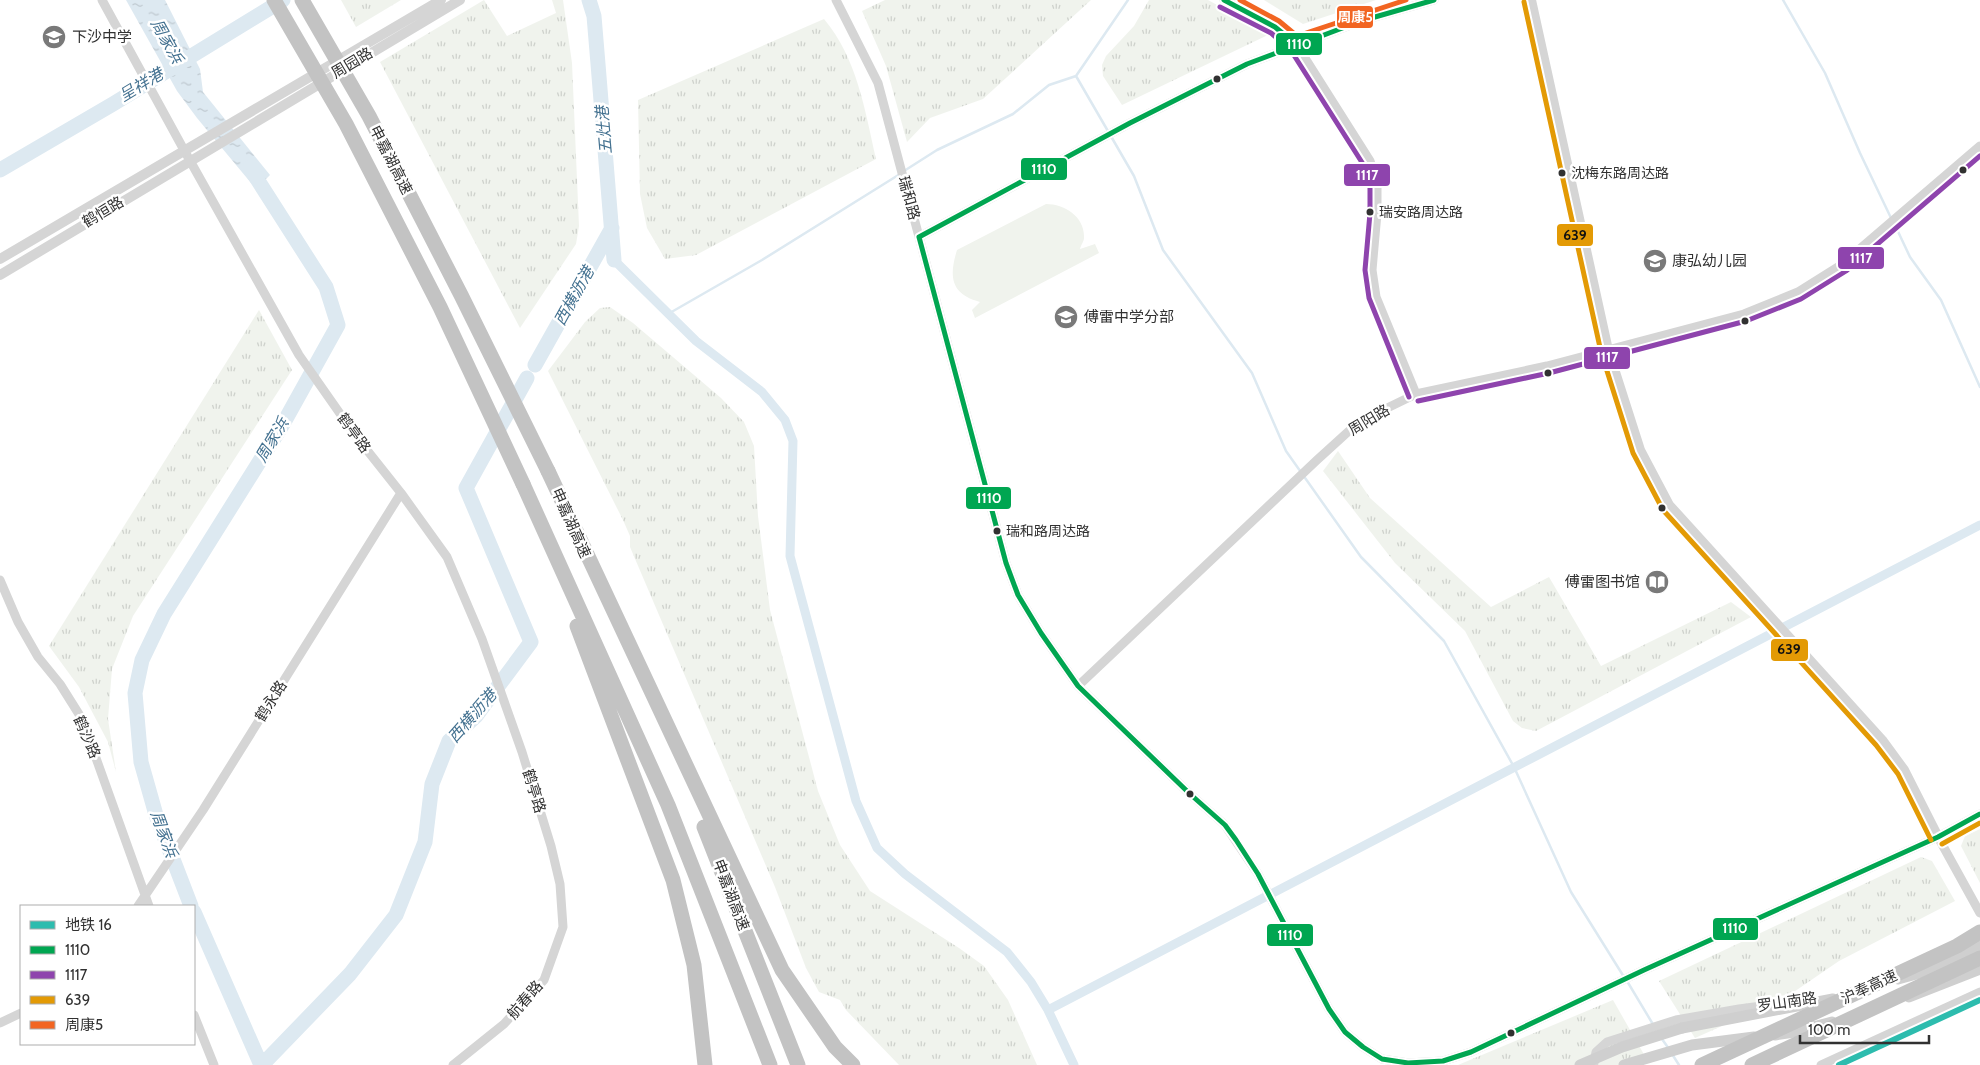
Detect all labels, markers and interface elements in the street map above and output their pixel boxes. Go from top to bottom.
line badge: 周康5 [1336,5,1374,29]
text: 周康5 [1337,8,1373,26]
water label: 周家浜 [147,15,188,68]
school or university icon: 下沙中学 [41,24,67,50]
place label: 下沙中学 [72,28,132,46]
line badge: 1110 [1275,32,1323,56]
text: 1110 [1286,35,1312,53]
street label: 周园路 [328,44,376,82]
water label: 呈祥港 [116,63,168,106]
unlabelled marker [1212,74,1222,84]
water label: 五灶港 [592,103,616,155]
street label: 申嘉湖高速 [366,122,416,198]
line badge: 1110 [1020,157,1068,181]
text: 1110 [1031,160,1057,178]
line badge: 1117 [1343,163,1391,187]
place label: 沈梅东路周达路 [1571,164,1669,182]
unlabelled marker [1958,165,1968,175]
text: 1117 [1356,166,1379,184]
marker: 沈梅东路周达路 [1557,168,1567,178]
street label: 瑞和路 [894,174,924,222]
street label: 鹤恒路 [79,193,127,231]
place label: 瑞安路周达路 [1379,203,1463,221]
marker: 瑞安路周达路 [1365,207,1375,217]
line badge: 639 [1556,223,1594,247]
text: 639 [1563,226,1587,244]
line badge: 1117 [1837,246,1885,270]
school or university icon: 康弘幼儿园 [1642,248,1668,274]
text: 1117 [1850,249,1873,267]
place label: 康弘幼儿园 [1672,252,1747,270]
water label: 西横沥港 [550,262,599,329]
school or university icon: 傅雷中学分部 [1053,304,1079,330]
place label: 傅雷中学分部 [1084,308,1174,326]
unlabelled marker [1740,316,1750,326]
line badge: 1117 [1583,346,1631,370]
text: 1117 [1596,348,1619,366]
unlabelled marker [1543,368,1553,378]
street label: 周阳路 [1345,401,1393,439]
street label: 鹤亭路 [333,410,375,456]
water label: 周家浜 [251,413,294,465]
street label: 申嘉湖高速 [548,485,594,561]
line badge: 1110 [965,486,1012,510]
text: 1110 [976,489,1002,507]
unlabelled marker [1657,503,1667,513]
place label: 瑞和路周达路 [1006,522,1090,540]
marker: 瑞和路周达路 [992,526,1002,536]
library icon: 傅雷图书馆 [1644,569,1670,595]
place label: 傅雷图书馆 [1565,573,1640,591]
line badge: 639 [1770,638,1809,662]
text: 639 [1777,640,1801,658]
street label: 鹤永路 [251,677,291,725]
water label: 西横沥港 [444,684,501,746]
street label: 鹤沙路 [70,713,104,761]
street label: 鹤亭路 [519,767,549,815]
unlabelled marker [1185,789,1195,799]
water label: 周家浜 [147,808,182,862]
street label: 申嘉湖高速 [709,857,753,933]
legend [20,905,195,1045]
text: 地铁 16 [65,916,112,934]
line badge: 1110 [1712,917,1759,941]
text: 1110 [1722,919,1748,937]
line badge: 1110 [1266,923,1314,947]
text: 1110 [1277,926,1303,944]
text: 1110 [65,941,90,959]
text: 1117 [65,966,88,984]
street label: 沪奉高速 [1838,966,1900,1008]
street label: 航春路 [503,977,547,1023]
street label: 罗山南路 [1756,989,1818,1015]
text: 639 [65,991,90,1009]
scale bar [1800,1012,1929,1044]
text: 周康5 [65,1016,103,1034]
text: 100 m [1808,1021,1850,1039]
unlabelled marker [1506,1028,1516,1038]

